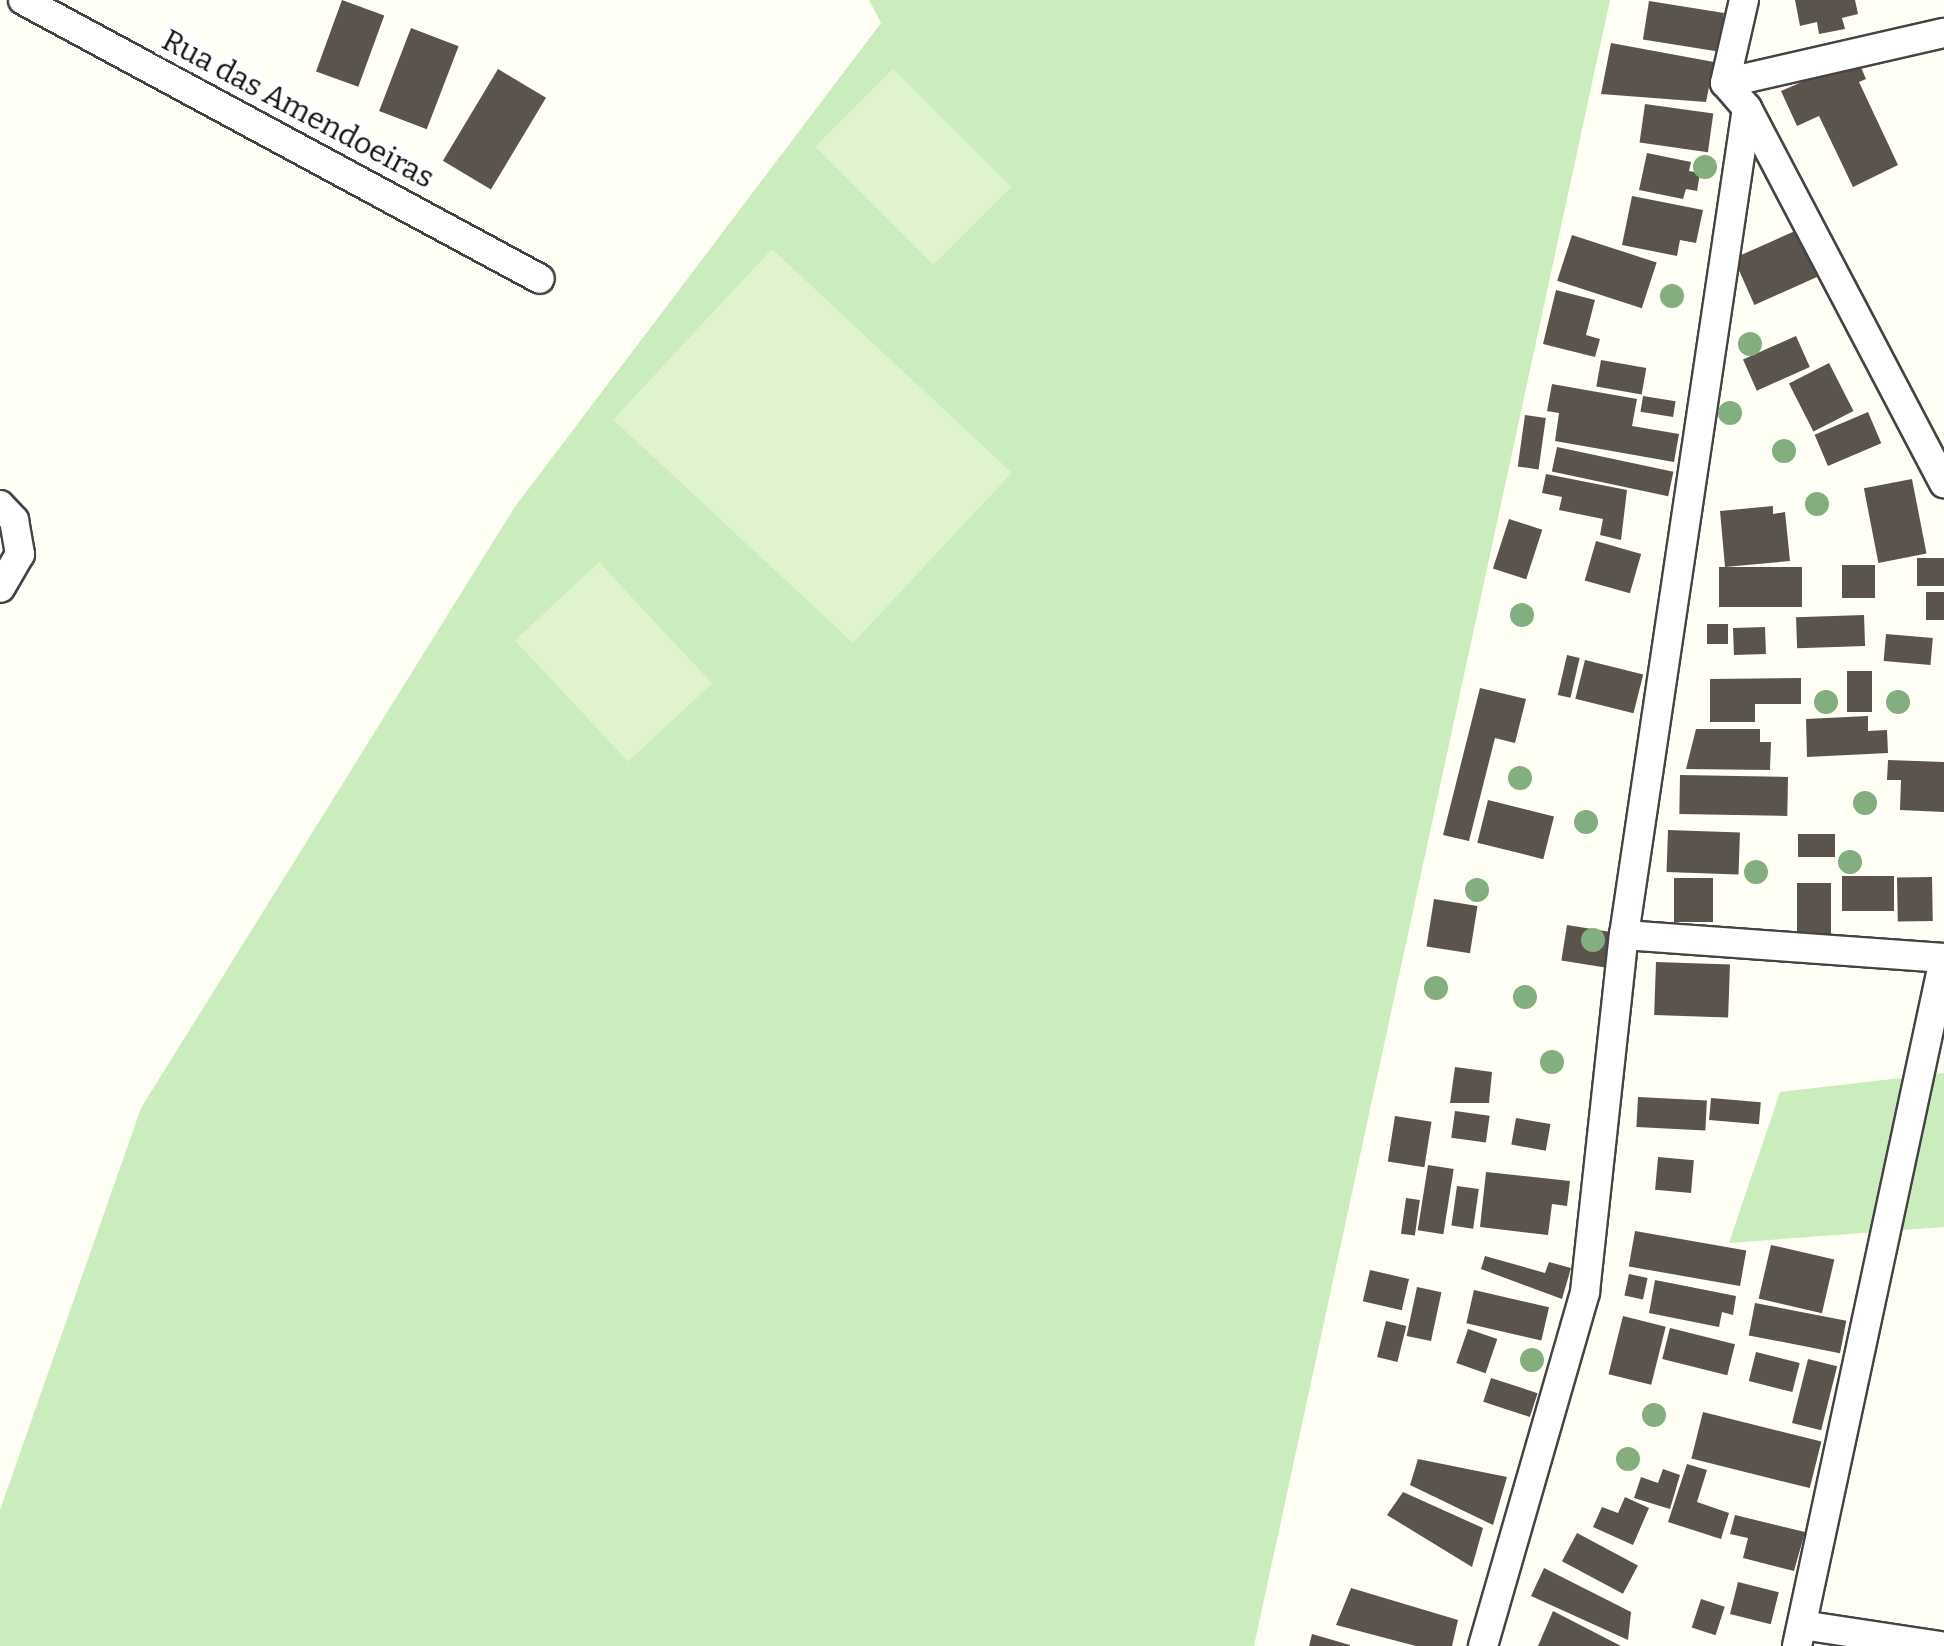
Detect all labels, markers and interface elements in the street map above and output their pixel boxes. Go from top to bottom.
street label: Rua das Amendoeiras [156,22,440,196]

